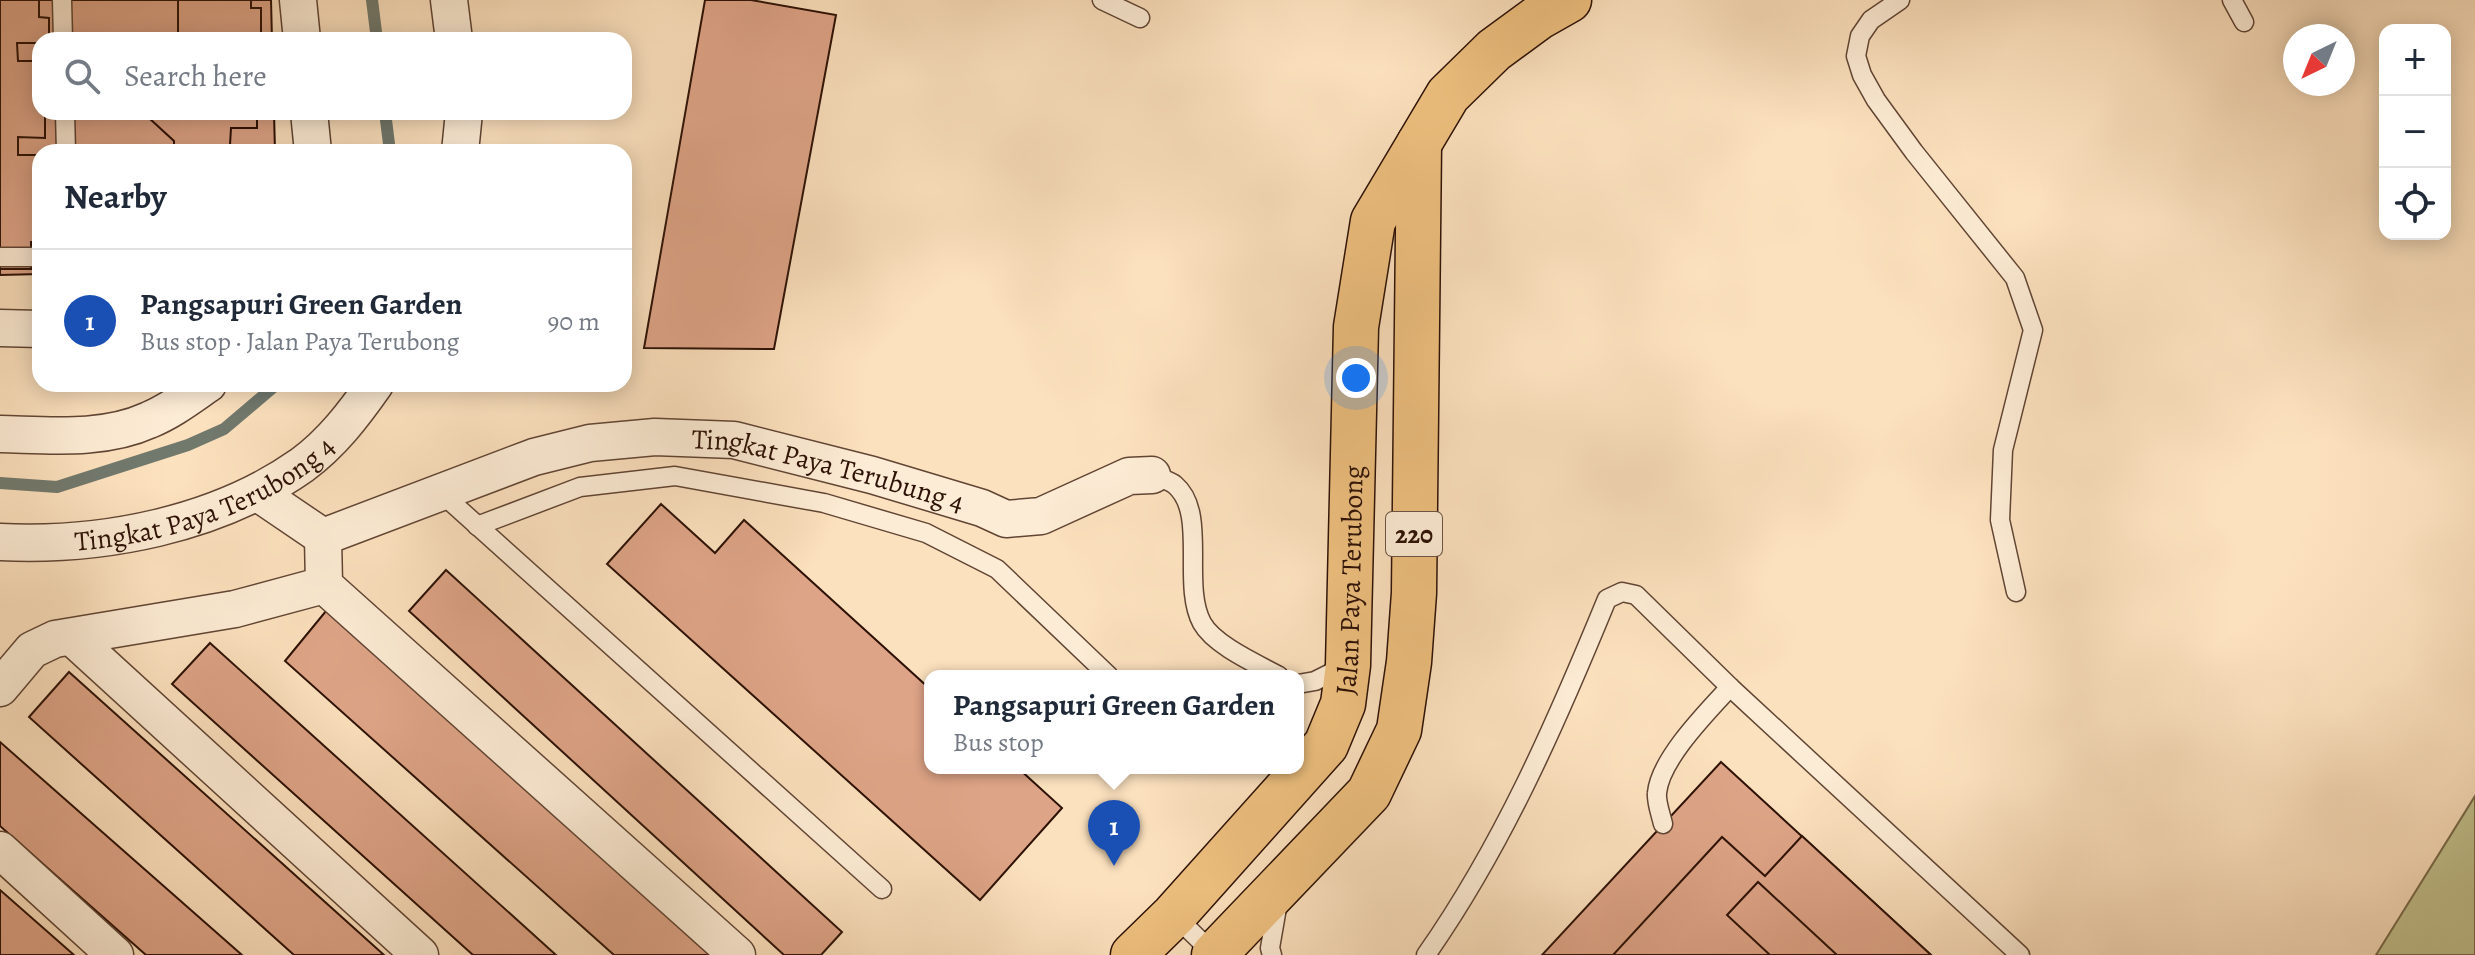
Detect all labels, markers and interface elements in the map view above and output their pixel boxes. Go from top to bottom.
north arrow [2283,24,2355,96]
map controls [2379,24,2451,240]
button: + [2379,24,2451,96]
search box [32,32,632,120]
icon: search [60,54,104,98]
text: Search here [124,56,267,96]
button: − [2379,96,2451,168]
button: locate [2379,168,2451,240]
text: Nearby [64,173,167,220]
text: Pangsapuri Green Garden [140,284,462,324]
text: 1 [85,304,95,339]
text: 90 m [548,304,600,339]
text: Bus stop · Jalan Paya Terubong [140,324,460,359]
your location [1336,358,1376,398]
street label: Tingkat Paya Terubung 4 [691,420,969,522]
street label: Tingkat Paya Terubong 4 [73,428,343,561]
street label: Jalan Paya Terubong [1326,465,1373,697]
road number: 220 [1386,512,1442,556]
popup [924,670,1304,774]
text: Pangsapuri Green Garden [953,685,1275,725]
text: Bus stop [953,725,1044,760]
pin: 1 [1088,800,1140,866]

